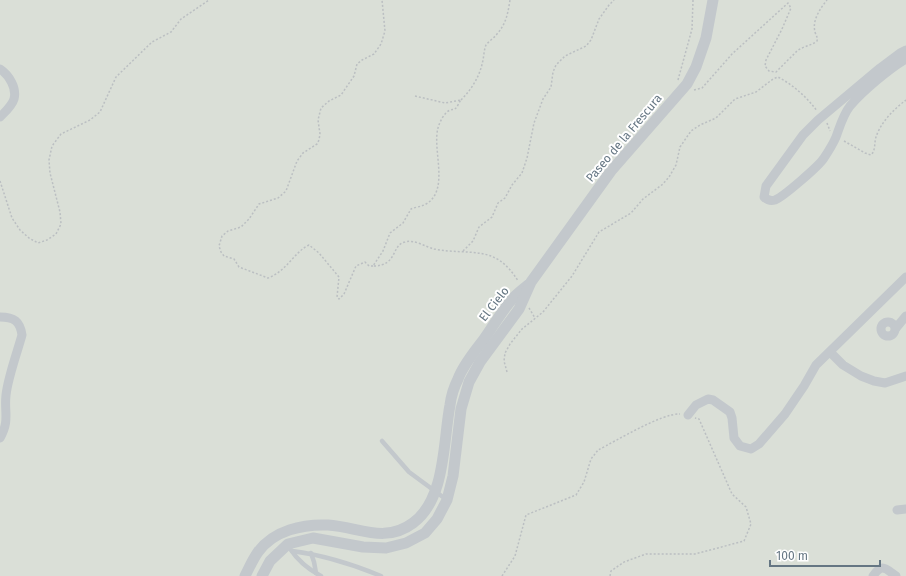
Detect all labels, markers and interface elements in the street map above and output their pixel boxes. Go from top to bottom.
street label: Paseo de la Frescura [583,91,665,185]
street label: El Cielo [476,284,512,324]
scale bar [770,542,880,568]
text: 100 m [776,549,808,563]

